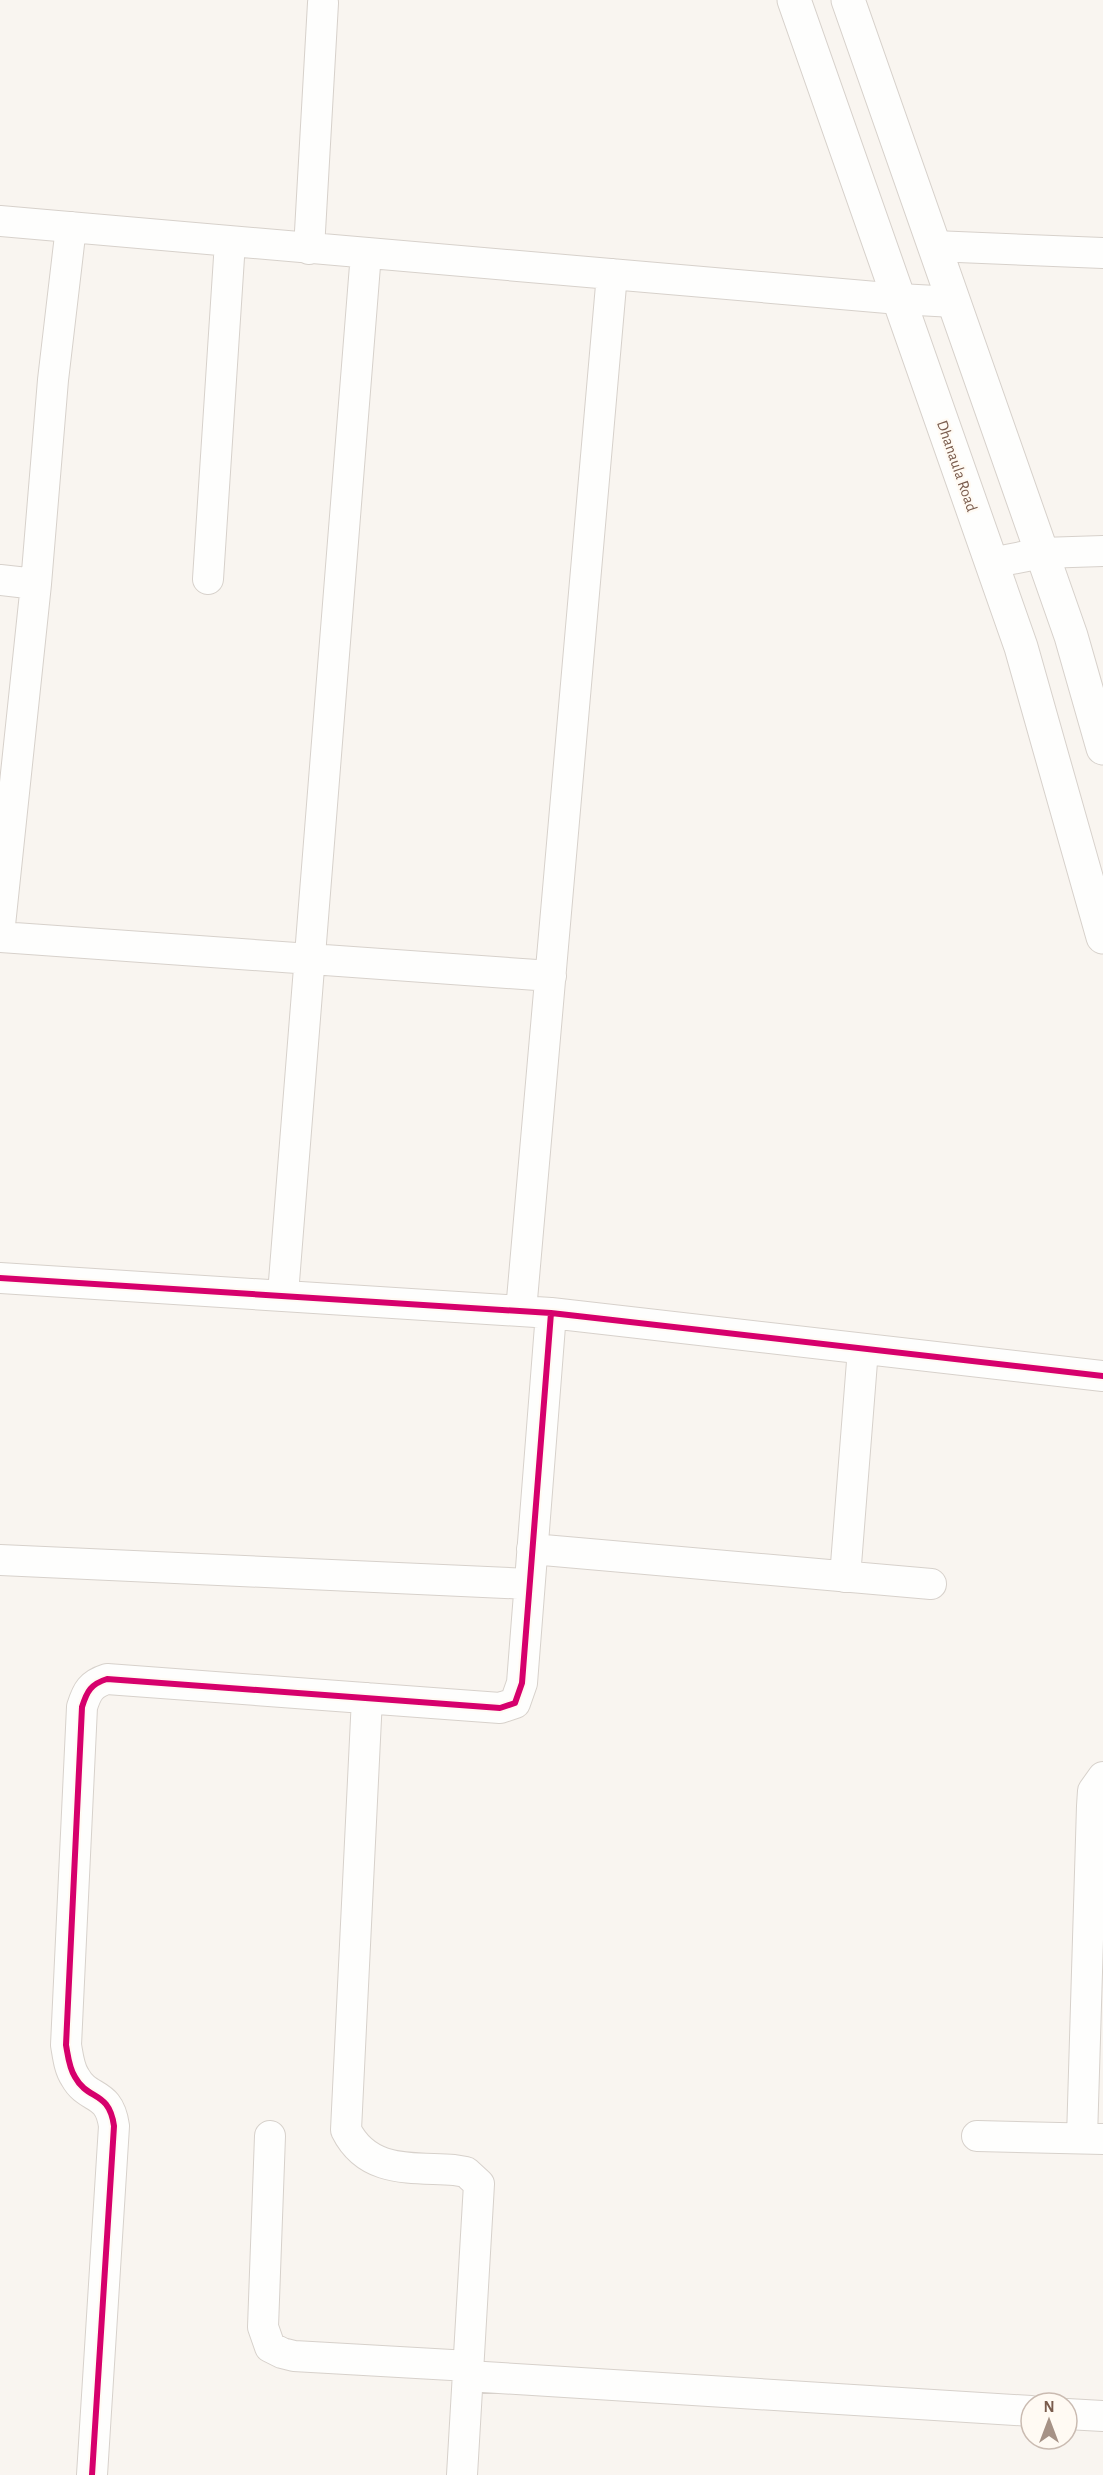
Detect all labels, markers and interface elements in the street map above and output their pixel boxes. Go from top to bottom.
street label: Dhanaula Road [934,418,980,514]
north arrow [1019,2391,1079,2451]
text: N [1043,2399,1055,2415]

